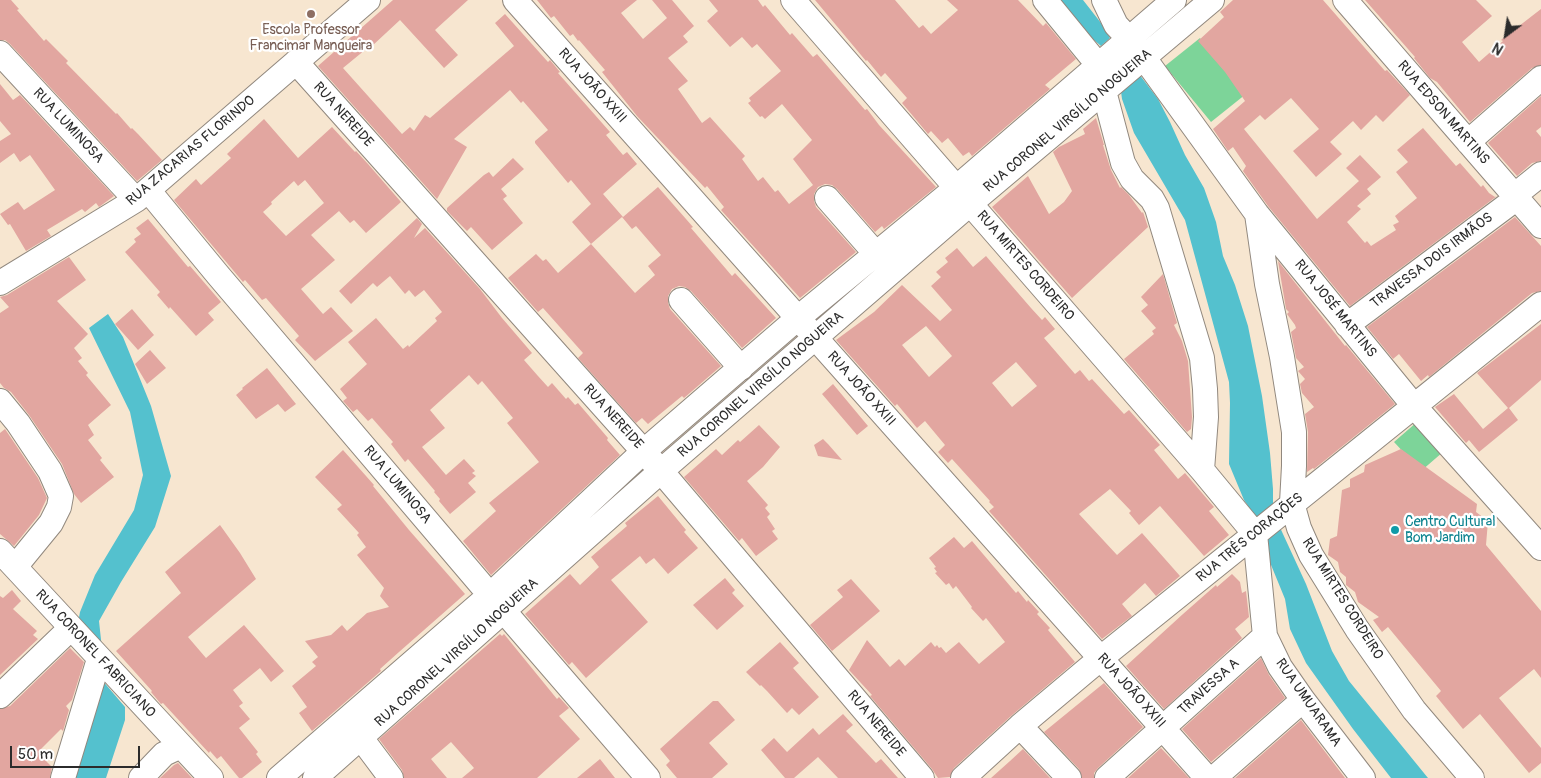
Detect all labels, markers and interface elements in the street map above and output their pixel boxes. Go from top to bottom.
marker: Escola Professor Francimar Mangueira [305,8,317,20]
north arrow [1481,10,1531,60]
place label: Escola Professor Francimar Mangueira [250,22,372,54]
text: N [1490,39,1506,58]
street label: RUA JOÃO XXIII [554,45,630,127]
street label: RUA CORONEL VIRGÍLIO NOGUEIRA [981,46,1155,196]
street label: RUA EDSON MARTINS [1393,58,1493,168]
street label: RUA NEREIDE [309,79,377,151]
street label: RUA LUMINOSA [29,85,107,167]
street label: RUA ZACARIAS FLORINDO [123,92,259,210]
street label: RUA MIRTES CORDEIRO [973,208,1077,324]
street label: TRAVESSA DOIS IRMÃOS [1368,210,1496,312]
street label: RUA JOSÉ MARTINS [1290,257,1380,361]
street label: RUA CORONEL VIRGÍLIO NOGUEIRA [675,308,847,462]
street label: RUA JOÃO XXIII [823,348,899,430]
street label: RUA NEREIDE [579,381,647,453]
street label: RUA LUMINOSA [360,443,434,527]
street label: RUA TRÊS CORAÇÕES [1193,490,1307,586]
place label: Centro Cultural Bom Jardim [1405,514,1495,546]
marker: Centro Cultural Bom Jardim [1389,524,1401,536]
street label: RUA MIRTES CORDEIRO [1298,535,1386,663]
street label: RUA CORONEL VIRGÍLIO NOGUEIRA [372,575,542,731]
street label: RUA CORONEL FABRICIANO [31,587,159,721]
street label: RUA JOÃO XXIII [1093,650,1169,732]
street label: TRAVESSA A [1175,655,1243,719]
street label: RUA UMUARAMA [1271,656,1345,750]
street label: RUA NEREIDE [843,687,909,761]
scale bar [12,736,142,768]
text: 50 m [18,745,53,764]

